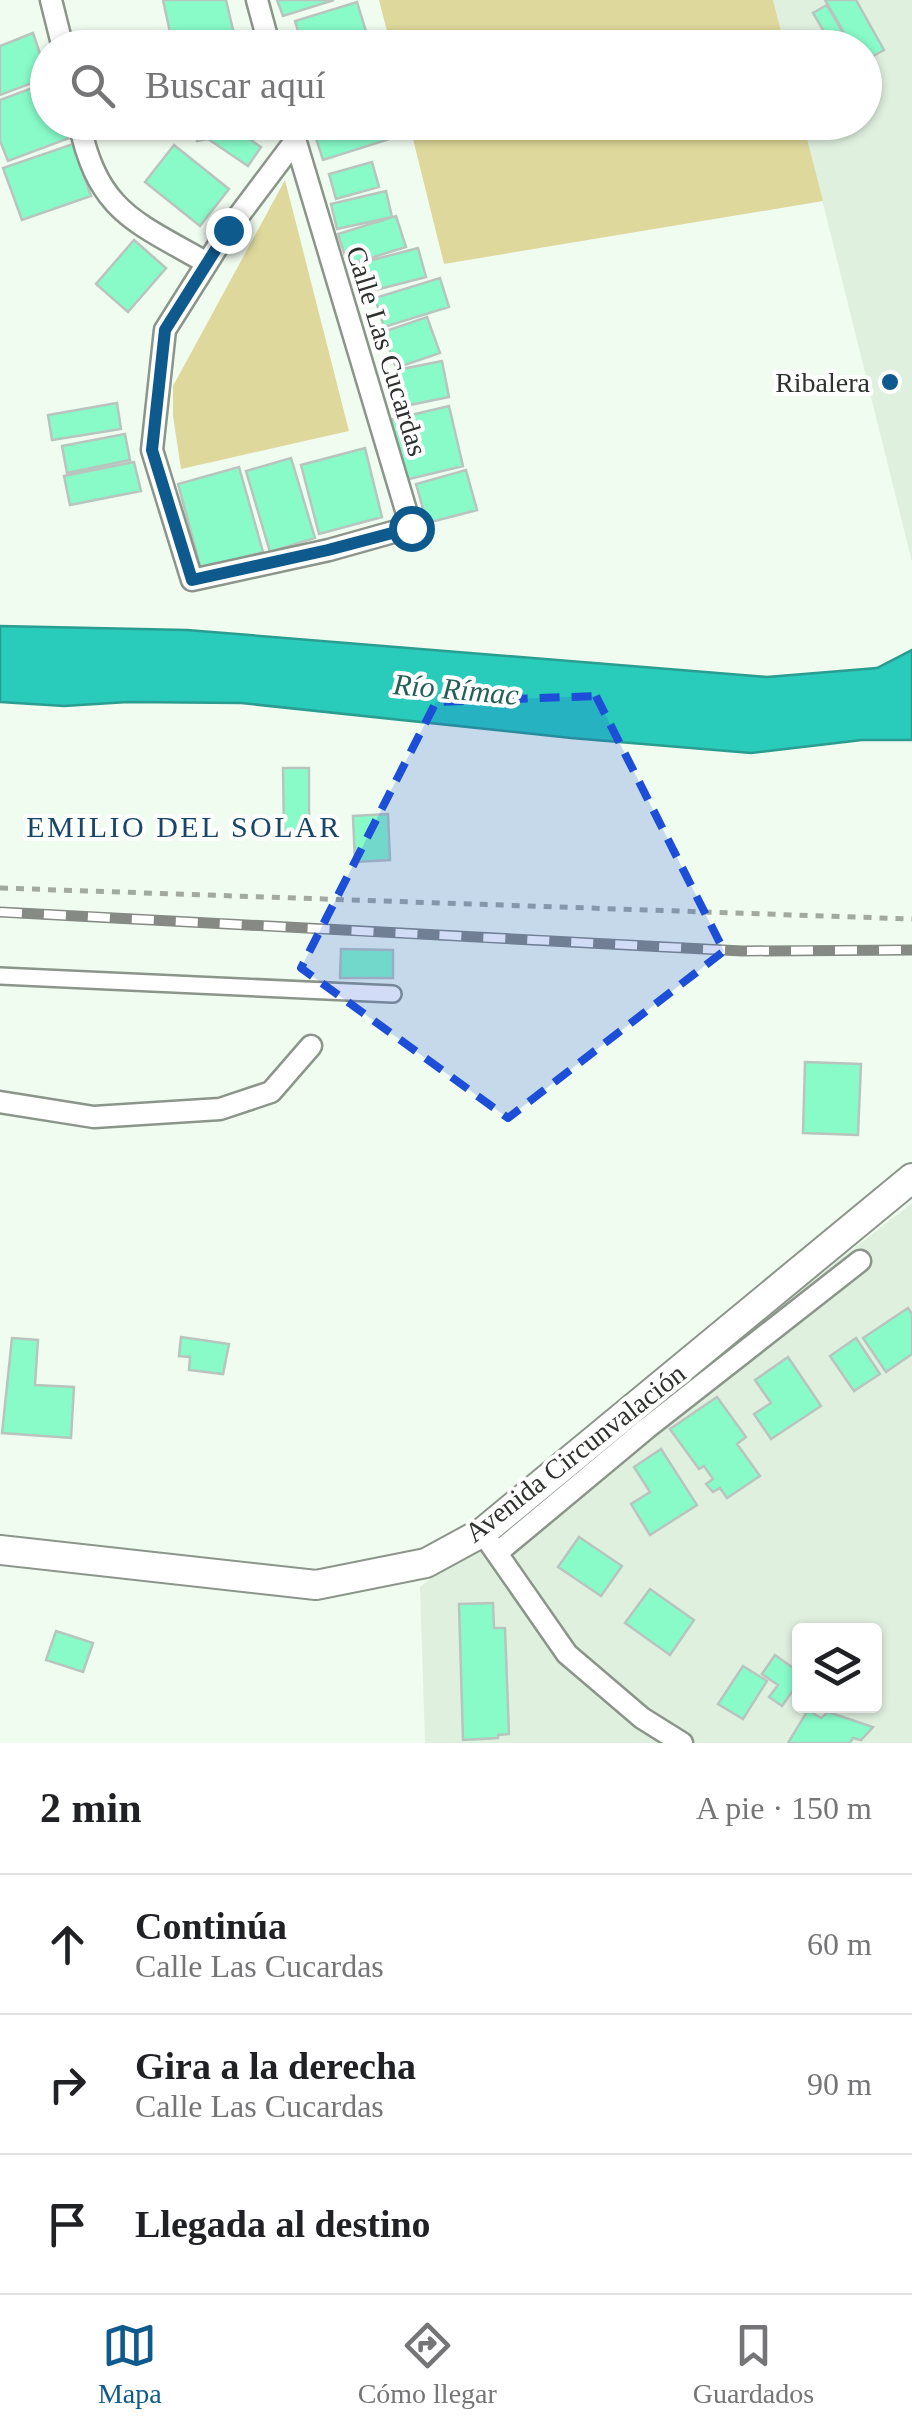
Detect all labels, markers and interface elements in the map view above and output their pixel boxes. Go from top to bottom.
search box [30,30,882,140]
icon: search [65,58,120,113]
text: Buscar aquí [145,64,325,106]
route end [206,208,252,254]
street label: Calle Las Cucardas [340,242,434,460]
place label: Ribalera [775,367,871,398]
marker: Ribalera [879,371,901,393]
route start [389,506,435,552]
water label: Río Rímac [391,667,520,711]
district label: EMILIO DEL SOLAR [26,810,342,843]
street label: Avenida Circunvalación [459,1357,691,1549]
map controls [792,1623,882,1713]
button: layers [792,1623,882,1713]
text: 2 min [40,1785,142,1831]
text: A pie · 150 m [696,1790,872,1826]
text: Continúa [135,1905,287,1947]
icon: ahead [40,1917,95,1972]
text: 60 m [807,1926,872,1962]
text: Calle Las Cucardas [135,1948,384,1984]
text: Gira a la derecha [135,2045,416,2087]
icon: right [40,2057,95,2112]
text: 90 m [807,2066,872,2102]
text: Calle Las Cucardas [135,2088,384,2124]
icon: arrive [40,2197,95,2252]
text: Llegada al destino [135,2203,431,2245]
tab: Mapa [98,2318,162,2410]
tab: Cómo llegar [358,2318,497,2410]
tab: Guardados [693,2318,814,2410]

